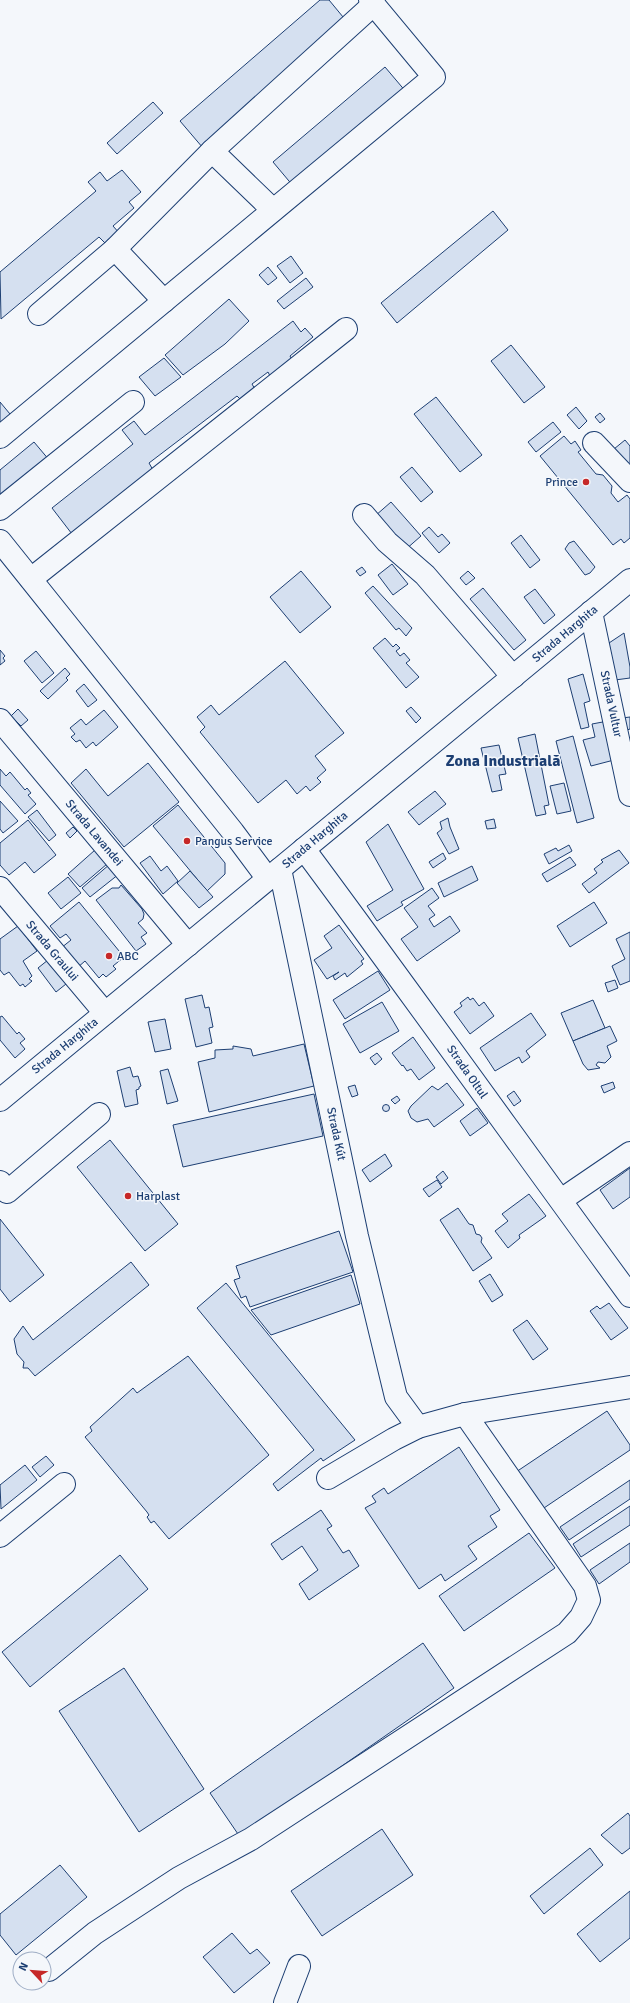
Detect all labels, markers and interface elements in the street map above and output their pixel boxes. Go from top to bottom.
place label: Prince [545,475,578,490]
marker: Prince [581,477,591,487]
street label: Strada Harghita [529,602,601,666]
street label: Strada Vultur [597,669,626,739]
district label: Zona Industrială [445,751,561,771]
street label: Strada Lavandei [62,797,126,869]
street label: Strada Harghita [279,808,351,872]
place label: Pangus Service [195,834,273,849]
marker: Pangus Service [182,836,192,846]
street label: Strada Graului [22,918,82,984]
place label: ABC [117,949,139,964]
marker: ABC [104,951,114,961]
street label: Strada Harghita [29,1015,101,1077]
street label: Strada Oltul [443,1042,491,1102]
street label: Strada Kút [323,1106,349,1162]
place label: Harplast [136,1189,180,1204]
marker: Harplast [123,1191,133,1201]
north arrow [12,1951,52,1991]
text: N [16,1961,31,1973]

